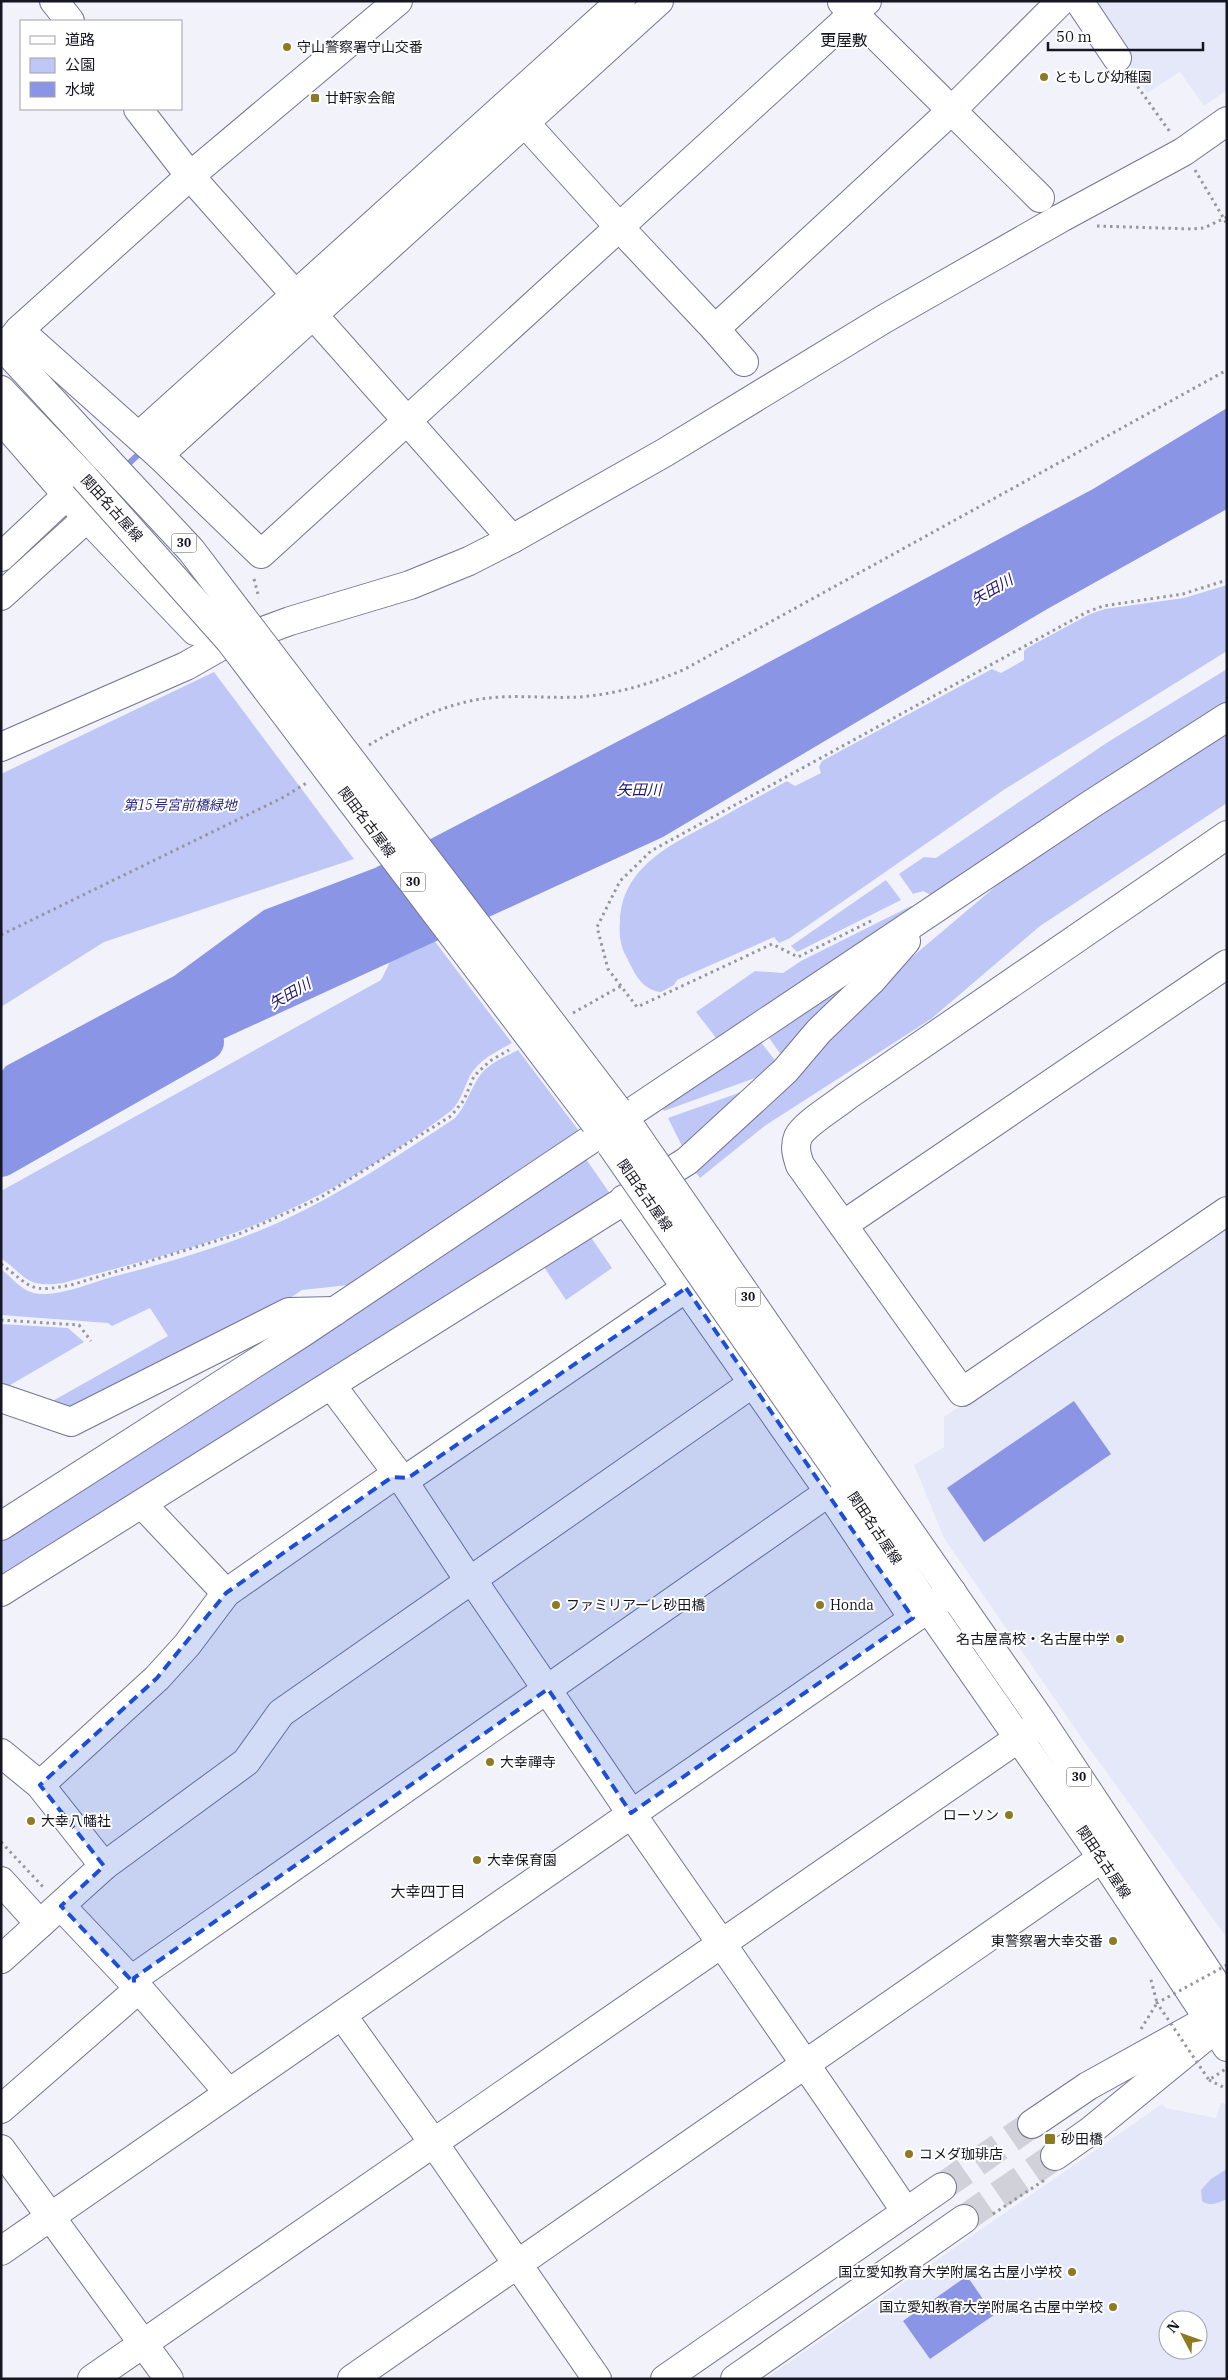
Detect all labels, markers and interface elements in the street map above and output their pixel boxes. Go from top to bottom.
legend [20,20,182,110]
scale bar [1048,20,1203,52]
text: 50 m [1056,27,1092,46]
text: 道路 [65,30,95,49]
district label: 更屋敷 [820,30,868,50]
place label: 守山警察署守山交番 [297,38,423,56]
marker: 守山警察署守山交番 [281,41,293,53]
text: 公園 [65,55,95,74]
place label: ともしび幼稚園 [1054,68,1152,86]
marker: ともしび幼稚園 [1038,71,1050,83]
text: 水域 [65,80,95,99]
place label: 廿軒家会館 [325,89,395,107]
marker: 廿軒家会館 [309,92,321,104]
street label: 関田名古屋線 [77,471,147,545]
road number: 30 [172,534,196,552]
water label: 矢田川 [968,569,1018,609]
water label: 矢田川 [616,780,663,799]
street label: 関田名古屋線 [335,783,399,861]
park label: 第15号宮前橋緑地 [123,796,239,814]
road number: 30 [400,872,426,892]
water label: 矢田川 [266,973,316,1013]
street label: 関田名古屋線 [614,1155,676,1235]
road number: 30 [736,1288,760,1306]
street label: 関田名古屋線 [844,1488,906,1568]
place label: ファミリアーレ砂田橋 [566,1596,705,1614]
place label: Honda [830,1596,874,1614]
marker: ファミリアーレ砂田橋 [550,1599,562,1611]
marker: Honda [814,1599,826,1611]
place label: 名古屋高校・名古屋中学 [956,1630,1110,1648]
marker: 名古屋高校・名古屋中学 [1114,1633,1126,1645]
place label: 大幸禪寺 [500,1753,556,1771]
marker: 大幸禪寺 [484,1756,496,1768]
road number: 30 [1066,1768,1092,1786]
place label: ローソン [943,1806,999,1824]
marker: ローソン [1003,1809,1015,1821]
place label: 大幸八幡社 [41,1812,111,1830]
marker: 大幸八幡社 [25,1815,37,1827]
street label: 関田名古屋線 [1073,1822,1135,1902]
place label: 大幸保育園 [487,1851,557,1869]
marker: 大幸保育園 [471,1854,483,1866]
district label: 大幸四丁目 [390,1882,466,1901]
place label: 東警察署大幸交番 [991,1932,1103,1950]
marker: 東警察署大幸交番 [1107,1935,1119,1947]
place label: 砂田橋 [1061,2130,1103,2148]
marker: 砂田橋 [1043,2132,1057,2146]
place label: コメダ珈琲店 [919,2145,1003,2163]
marker: コメダ珈琲店 [903,2148,915,2160]
place label: 国立愛知教育大学附属名古屋小学校 [838,2263,1062,2281]
marker: 国立愛知教育大学附属名古屋小学校 [1066,2266,1078,2278]
place label: 国立愛知教育大学附属名古屋中学校 [879,2298,1103,2316]
marker: 国立愛知教育大学附属名古屋中学校 [1107,2301,1119,2313]
north arrow [1158,2310,1208,2360]
text: N [1163,2316,1184,2337]

